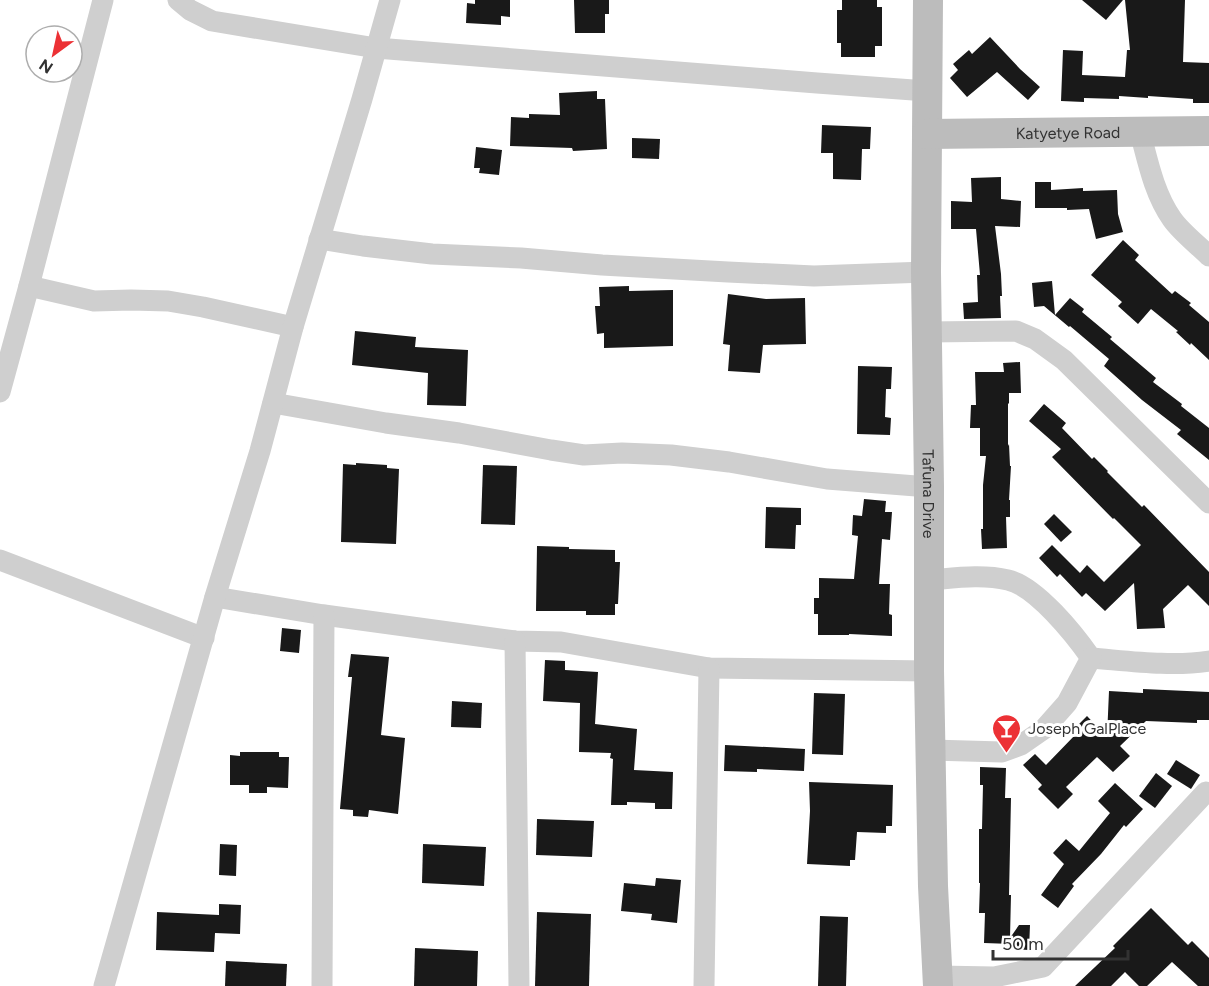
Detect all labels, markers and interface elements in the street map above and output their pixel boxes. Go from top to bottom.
north arrow [24,24,84,84]
text: N [36,55,56,77]
street label: Katyetye Road [1016,123,1120,143]
street label: Tafuna Drive [918,449,938,539]
bar icon: Joseph GalPlace [991,712,1023,754]
place label: Joseph GalPlace [1028,719,1146,738]
scale bar [993,923,1128,961]
text: 50 m [1002,933,1044,955]

